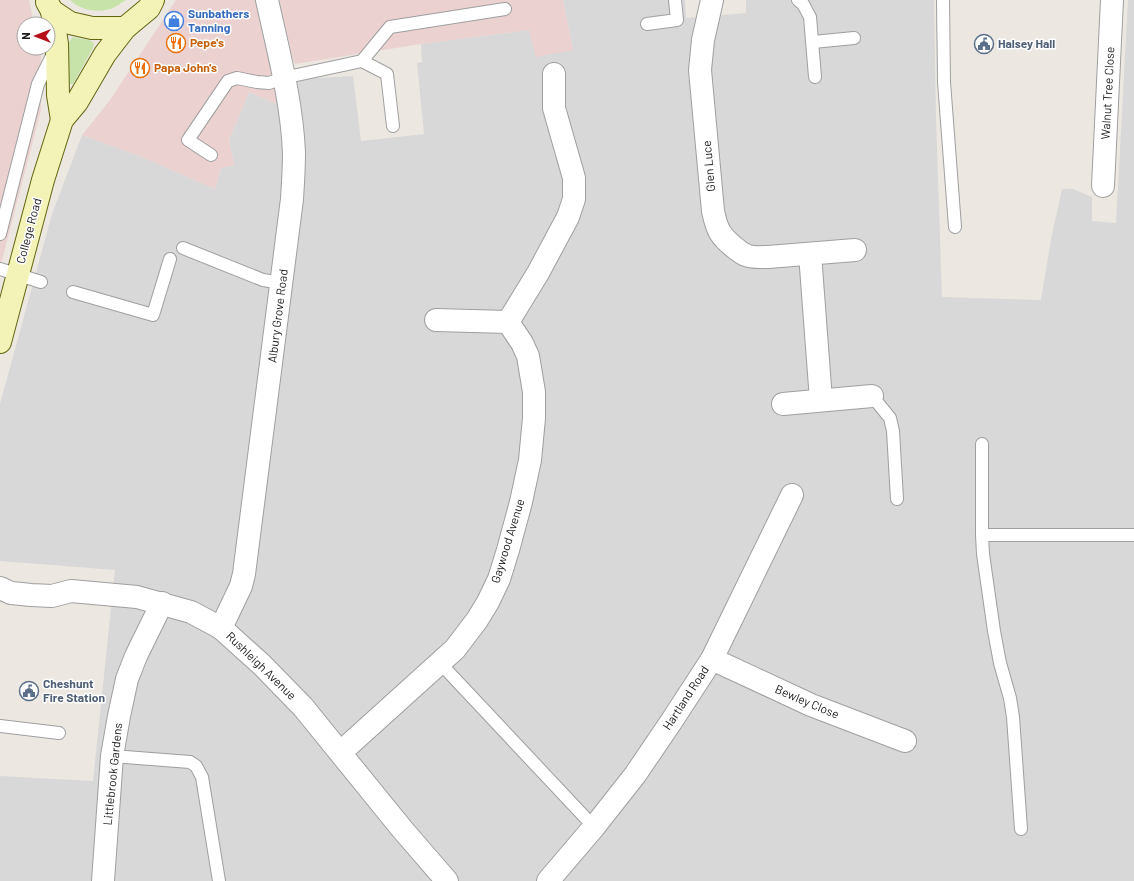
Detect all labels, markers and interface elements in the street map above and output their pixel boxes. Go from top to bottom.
place label: Sunbathers Tanning [188,6,249,34]
shop icon: Sunbathers Tanning [163,10,185,32]
north arrow [16,16,56,56]
text: N [19,32,32,40]
restaurant icon: Pepe's [165,32,187,54]
public building icon: Halsey Hall [973,33,995,55]
place label: Pepe's [190,35,224,49]
place label: Halsey Hall [998,36,1055,50]
street label: Walnut Tree Close [1098,46,1116,140]
restaurant icon: Papa John's [129,57,151,79]
place label: Papa John's [154,60,217,74]
street label: Glen Luce [699,140,717,192]
street label: College Road [13,196,44,265]
street label: Albury Grove Road [264,268,290,364]
street label: Gaywood Avenue [488,497,527,585]
street label: Rushleigh Avenue [224,628,300,702]
street label: Hartland Road [659,663,711,732]
place label: Cheshunt Fire Station [43,676,105,704]
public building icon: Cheshunt Fire Station [18,680,40,702]
street label: Bewley Close [773,681,841,721]
street label: Littlebrook Gardens [100,722,124,826]

